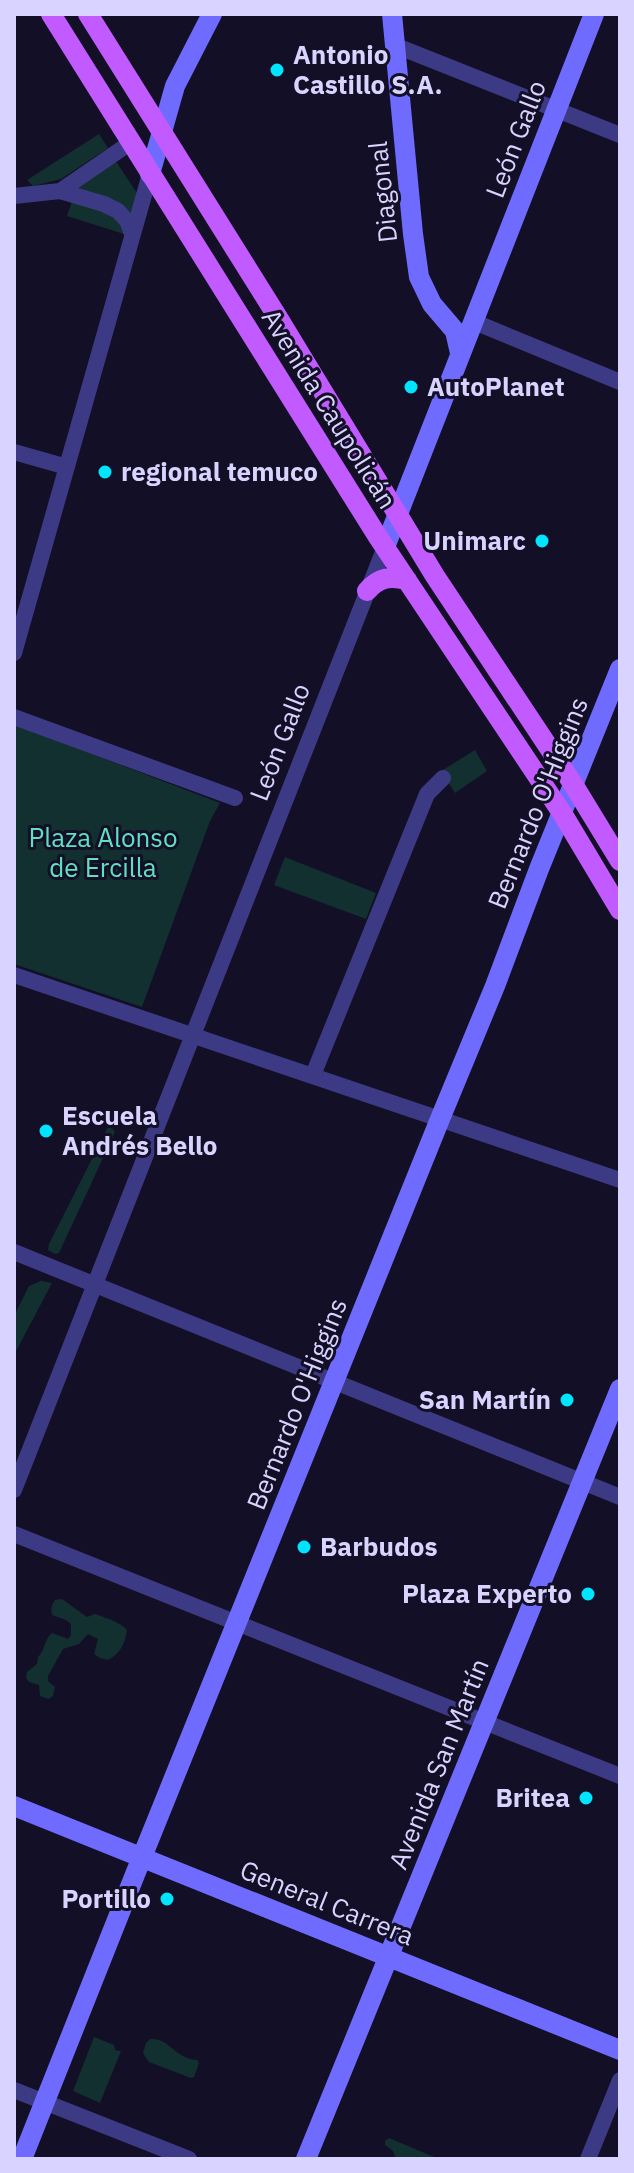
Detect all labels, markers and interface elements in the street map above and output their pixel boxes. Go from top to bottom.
place label: Antonio Castillo S.A. [293,37,443,101]
marker: Antonio Castillo S.A. [268,61,286,79]
street label: León Gallo [477,75,553,202]
street label: Diagonal [360,140,404,244]
street label: Avenida Caupolicán [255,302,405,515]
place label: AutoPlanet [427,369,565,403]
marker: AutoPlanet [402,378,420,396]
place label: regional temuco [121,454,318,488]
marker: regional temuco [96,463,114,481]
place label: Unimarc [423,523,526,557]
marker: Unimarc [533,532,551,550]
street label: León Gallo [241,678,317,805]
street label: Bernardo O'Higgins [479,692,595,913]
park label: Plaza Alonso de Ercilla [28,820,178,884]
place label: Escuela Andrés Bello [62,1098,218,1162]
marker: Escuela Andrés Bello [37,1122,55,1140]
street label: Bernardo O'Higgins [238,1293,354,1514]
place label: San Martín [419,1382,551,1416]
marker: San Martín [558,1391,576,1409]
place label: Barbudos [320,1529,438,1563]
marker: Barbudos [295,1538,313,1556]
place label: Plaza Experto [402,1576,572,1610]
marker: Plaza Experto [579,1585,597,1603]
street label: Avenida San Martín [380,1653,496,1874]
place label: Britea [495,1780,570,1814]
marker: Britea [577,1789,595,1807]
street label: General Carrera [235,1852,419,1952]
place label: Portillo [62,1881,151,1915]
marker: Portillo [158,1890,176,1908]

